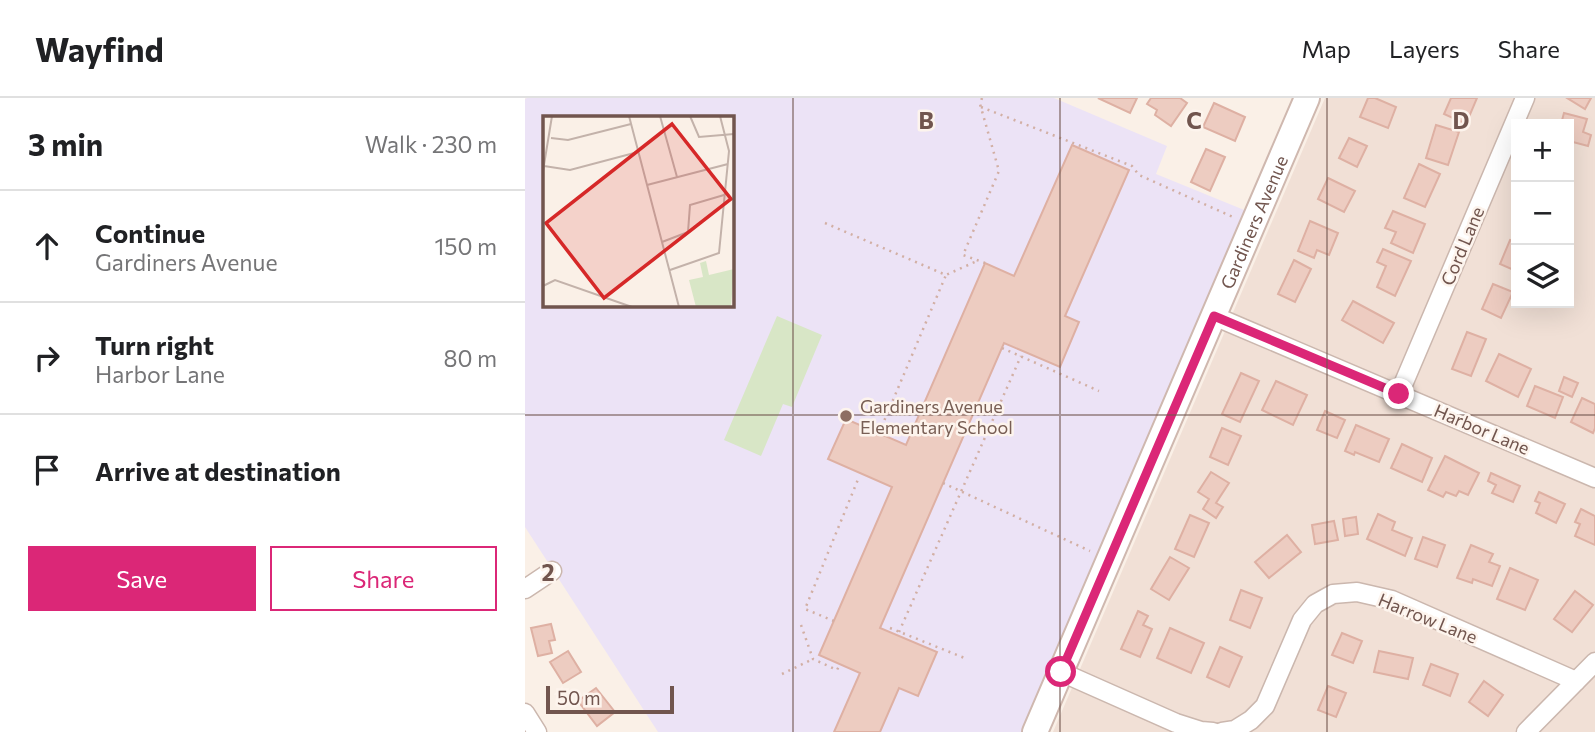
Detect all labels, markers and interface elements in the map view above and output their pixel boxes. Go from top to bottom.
text: Wayfind [35,28,164,69]
text: Map [1302,34,1351,63]
text: Layers [1389,34,1460,63]
text: Share [1498,34,1560,63]
text: B [918,106,934,134]
text: C [1186,106,1202,134]
text: D [1453,106,1470,134]
inset map [543,116,733,306]
map controls [1511,119,1574,308]
button: + [1511,119,1574,182]
text: 3 min [28,125,103,162]
text: Walk · 230 m [365,130,497,158]
street label: Gardiners Avenue [1216,152,1292,292]
button: − [1511,182,1574,245]
street label: Cord Lane [1436,203,1488,289]
text: Continue [95,217,205,248]
icon: ahead [28,227,66,265]
text: 150 m [434,232,497,260]
button: layers [1511,245,1574,308]
text: Gardiners Avenue [95,248,278,276]
text: Turn right [95,329,214,360]
icon: right [28,339,66,377]
text: 80 m [444,344,497,372]
text: Harbor Lane [95,360,225,388]
route end [1383,378,1414,409]
place label: Gardiners Avenue Elementary School [860,395,1013,438]
street label: Harbor Lane [1431,399,1533,459]
marker: Gardiners Avenue Elementary School [838,408,854,424]
icon: arrive [28,451,66,489]
text: Arrive at destination [95,455,341,486]
button: Save [28,546,256,611]
button: Share [270,546,497,611]
text: 2 [541,558,555,586]
street label: Harrow Lane [1375,588,1481,648]
route start [1045,656,1076,687]
scale bar [546,683,674,715]
text: 50 m [557,686,601,709]

